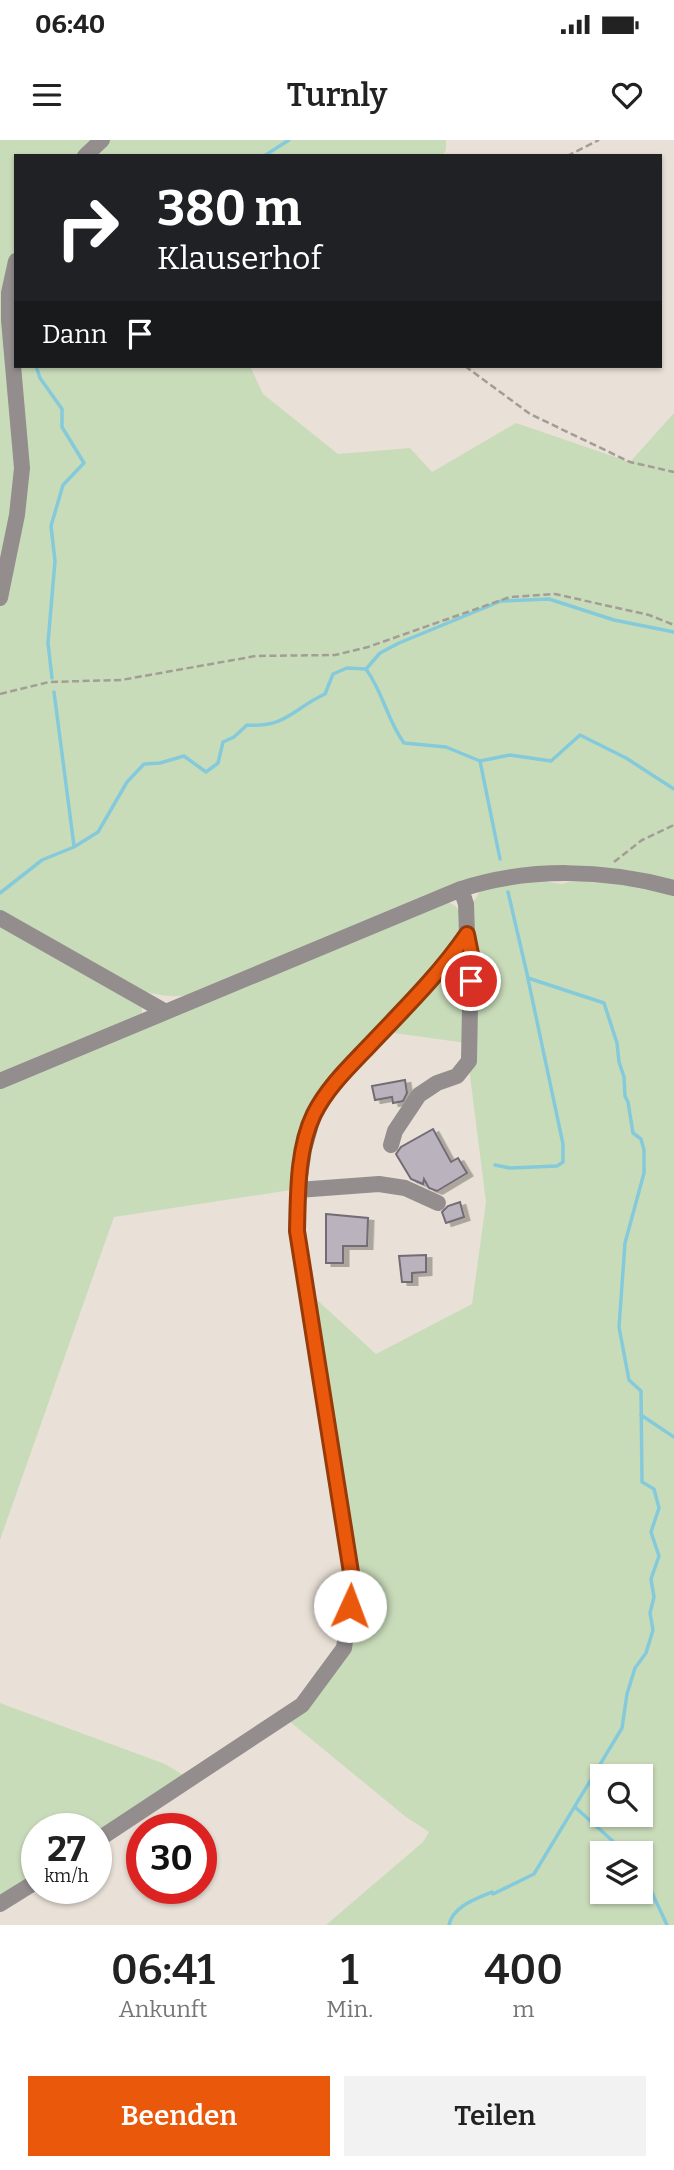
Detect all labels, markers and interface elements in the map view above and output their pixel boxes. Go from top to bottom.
text: 06:40 [35,9,105,40]
icon: menu [28,76,66,114]
text: Turnly [287,76,387,114]
icon: heart [608,76,646,114]
text: 380 m [157,179,301,238]
icon: right [42,182,133,273]
text: Klauserhof [157,239,322,277]
icon: arrive [121,315,159,353]
text: Dann [42,319,107,350]
pin [441,951,501,1011]
icon: arrive [452,962,490,1000]
position arrow [313,1569,387,1643]
map controls [590,1764,653,1904]
button: search [590,1764,653,1827]
speed limit sign: 30 [126,1813,217,1904]
text: 27 [47,1828,86,1870]
button: layers [590,1841,653,1904]
text: km/h [44,1865,89,1887]
text: 06:41 [111,1945,215,1995]
text: 1 [341,1945,359,1995]
text: 400 [484,1945,563,1995]
text: Ankunft [119,1995,207,2023]
text: Min. [326,1995,373,2023]
text: m [513,1995,535,2023]
button: Beenden [28,2076,330,2156]
button: Teilen [344,2076,646,2156]

